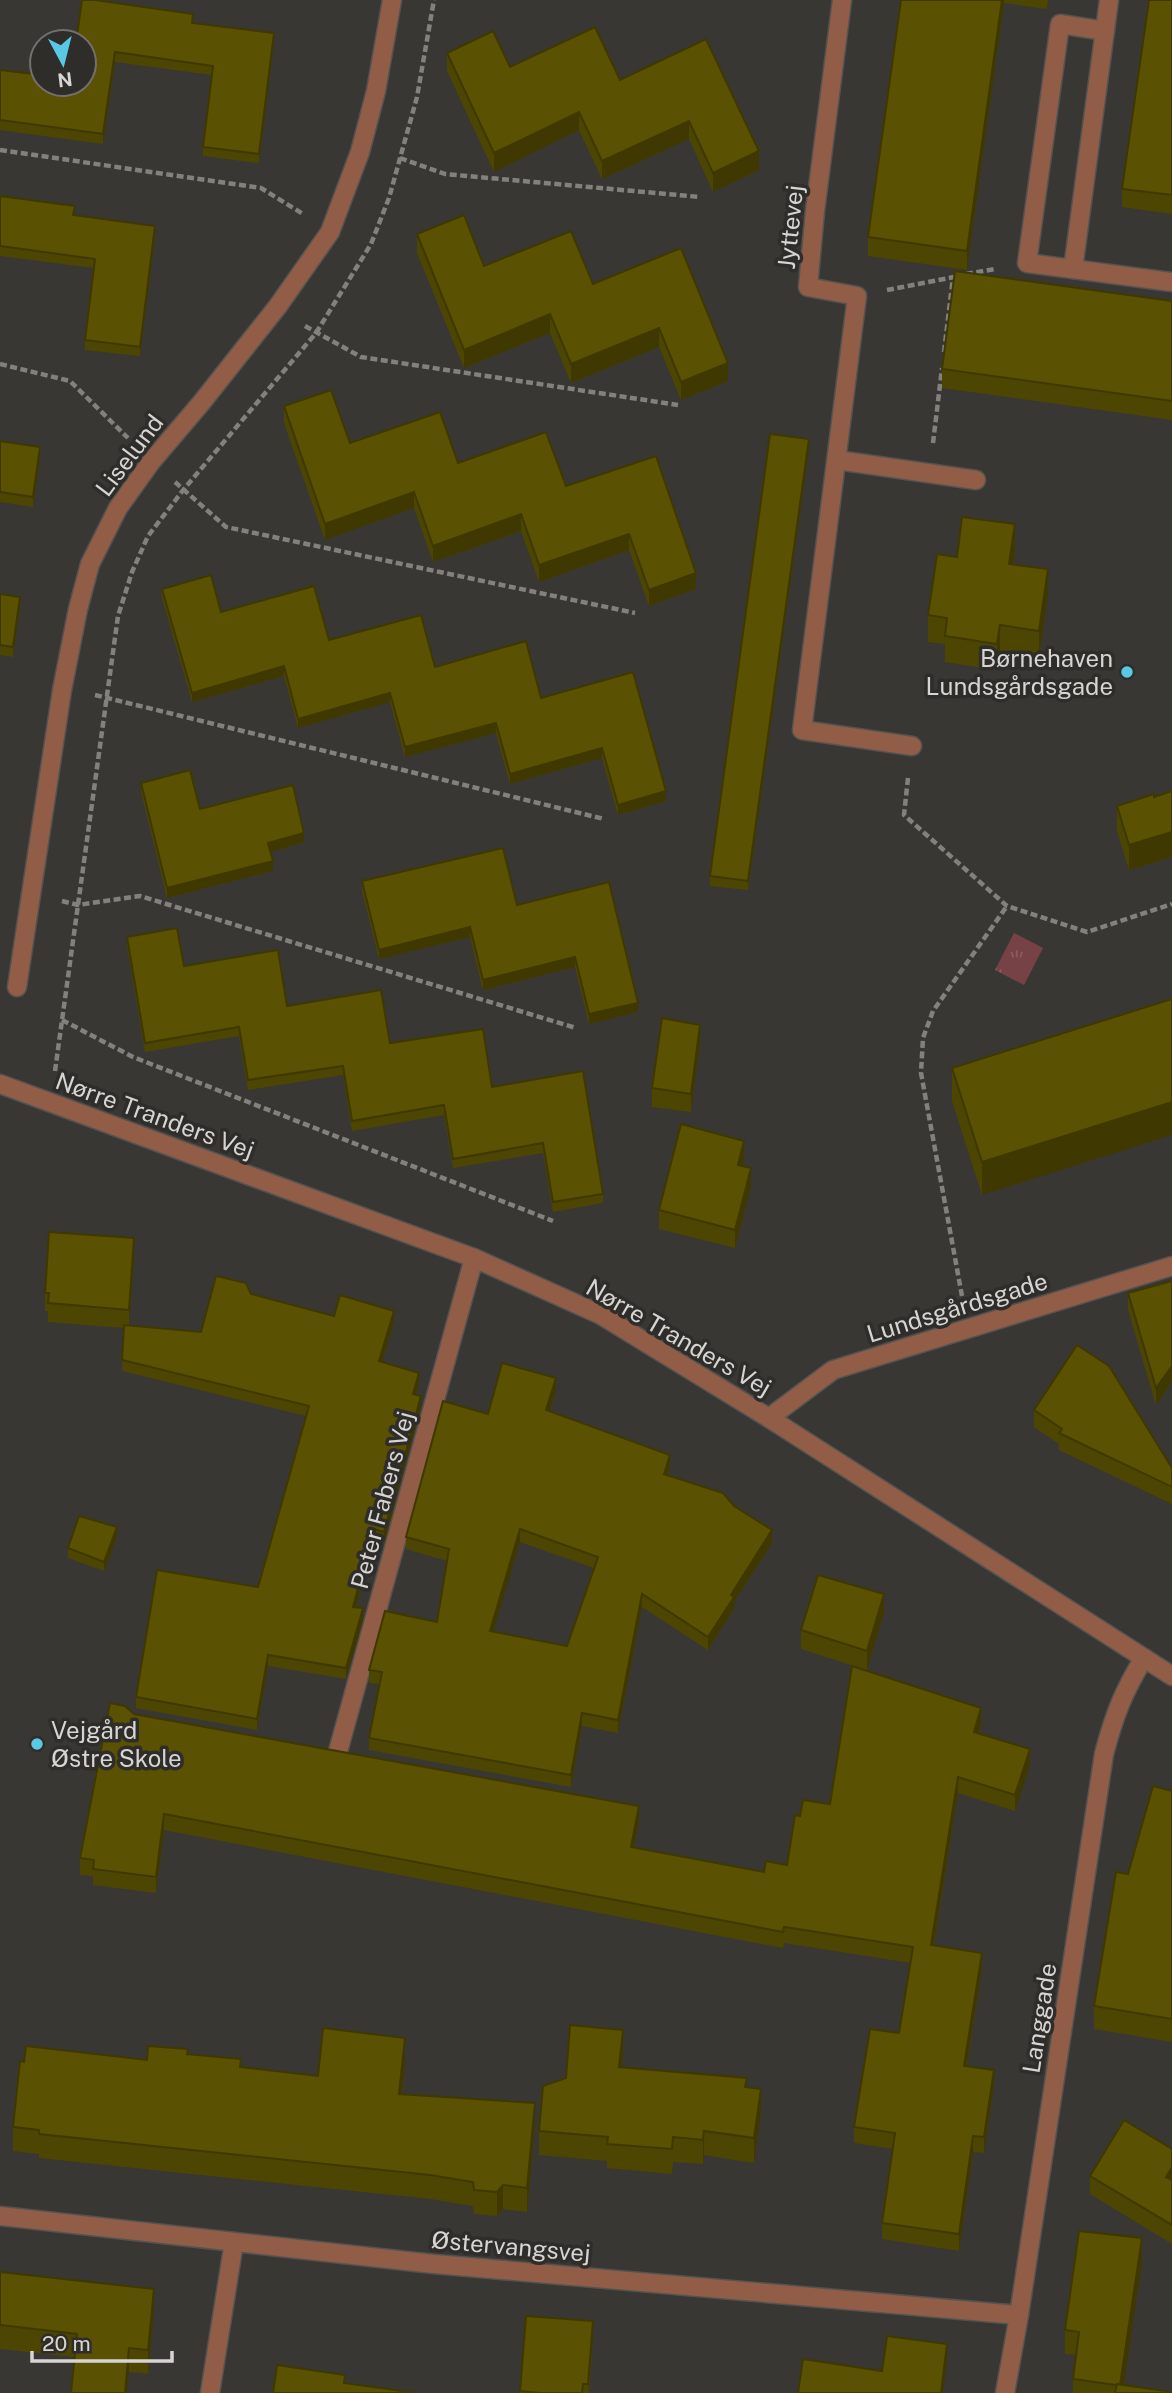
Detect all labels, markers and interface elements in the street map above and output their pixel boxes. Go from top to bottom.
north arrow [28,28,98,98]
text: N [56,68,74,92]
street label: Jyttevej [772,184,808,270]
street label: Liselund [89,409,169,501]
place label: Børnehaven Lundsgårdsgade [926,644,1113,700]
marker: Børnehaven Lundsgårdsgade [1119,664,1135,680]
street label: Nørre Tranders Vej [52,1066,258,1164]
street label: Lundsgårdsgade [863,1266,1051,1348]
street label: Nørre Tranders Vej [582,1273,776,1401]
street label: Peter Fabers Vej [345,1408,419,1592]
place label: Vejgård Østre Skole [51,1716,182,1772]
marker: Vejgård Østre Skole [29,1736,45,1752]
street label: Langgade [1016,1961,1062,2075]
street label: Østervangsvej [430,2225,592,2267]
scale bar [32,2320,172,2364]
text: 20 m [42,2331,91,2356]

